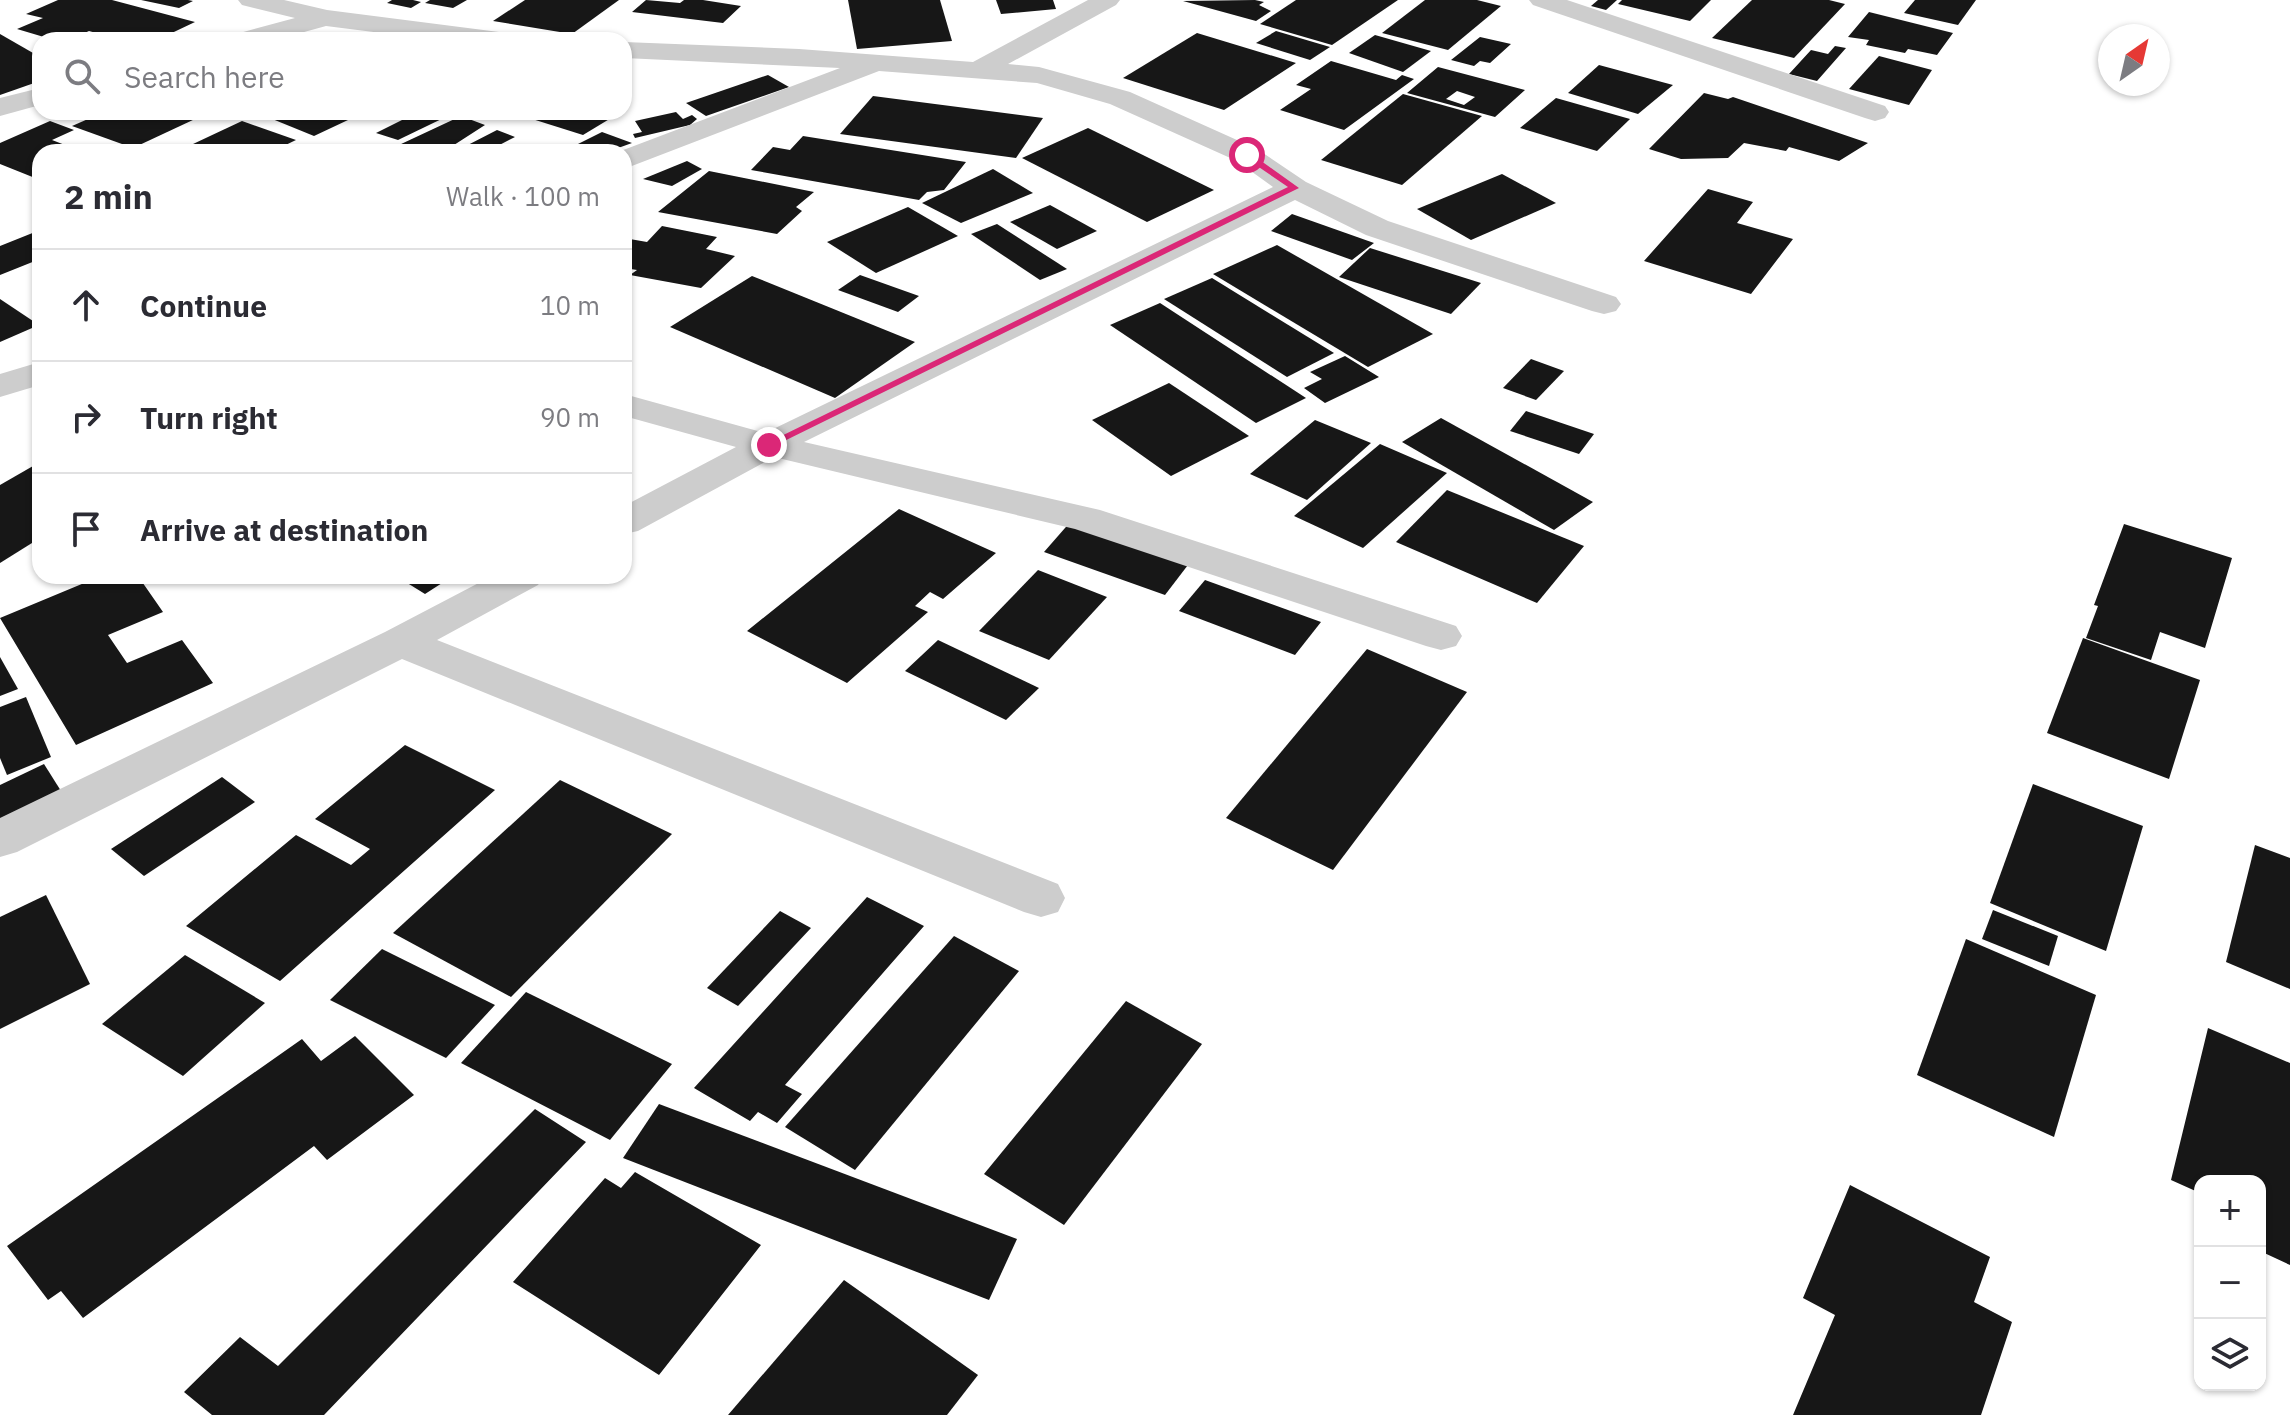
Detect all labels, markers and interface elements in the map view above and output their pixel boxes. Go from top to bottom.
north arrow [2098,24,2170,96]
search box [32,32,632,120]
icon: search [60,54,104,98]
text: Search here [124,57,285,96]
route start [1229,137,1265,173]
text: 2 min [64,174,153,218]
text: Walk · 100 m [446,179,600,213]
icon: ahead [64,283,108,327]
text: Continue [140,286,267,325]
text: 10 m [540,288,600,322]
icon: right [64,395,108,439]
text: Turn right [140,398,278,437]
text: 90 m [540,400,600,434]
route end [751,427,787,463]
icon: arrive [64,507,108,551]
text: Arrive at destination [140,510,428,549]
map controls [2194,1175,2266,1391]
button: + [2194,1175,2266,1247]
button: − [2194,1247,2266,1319]
button: layers [2194,1319,2266,1391]

